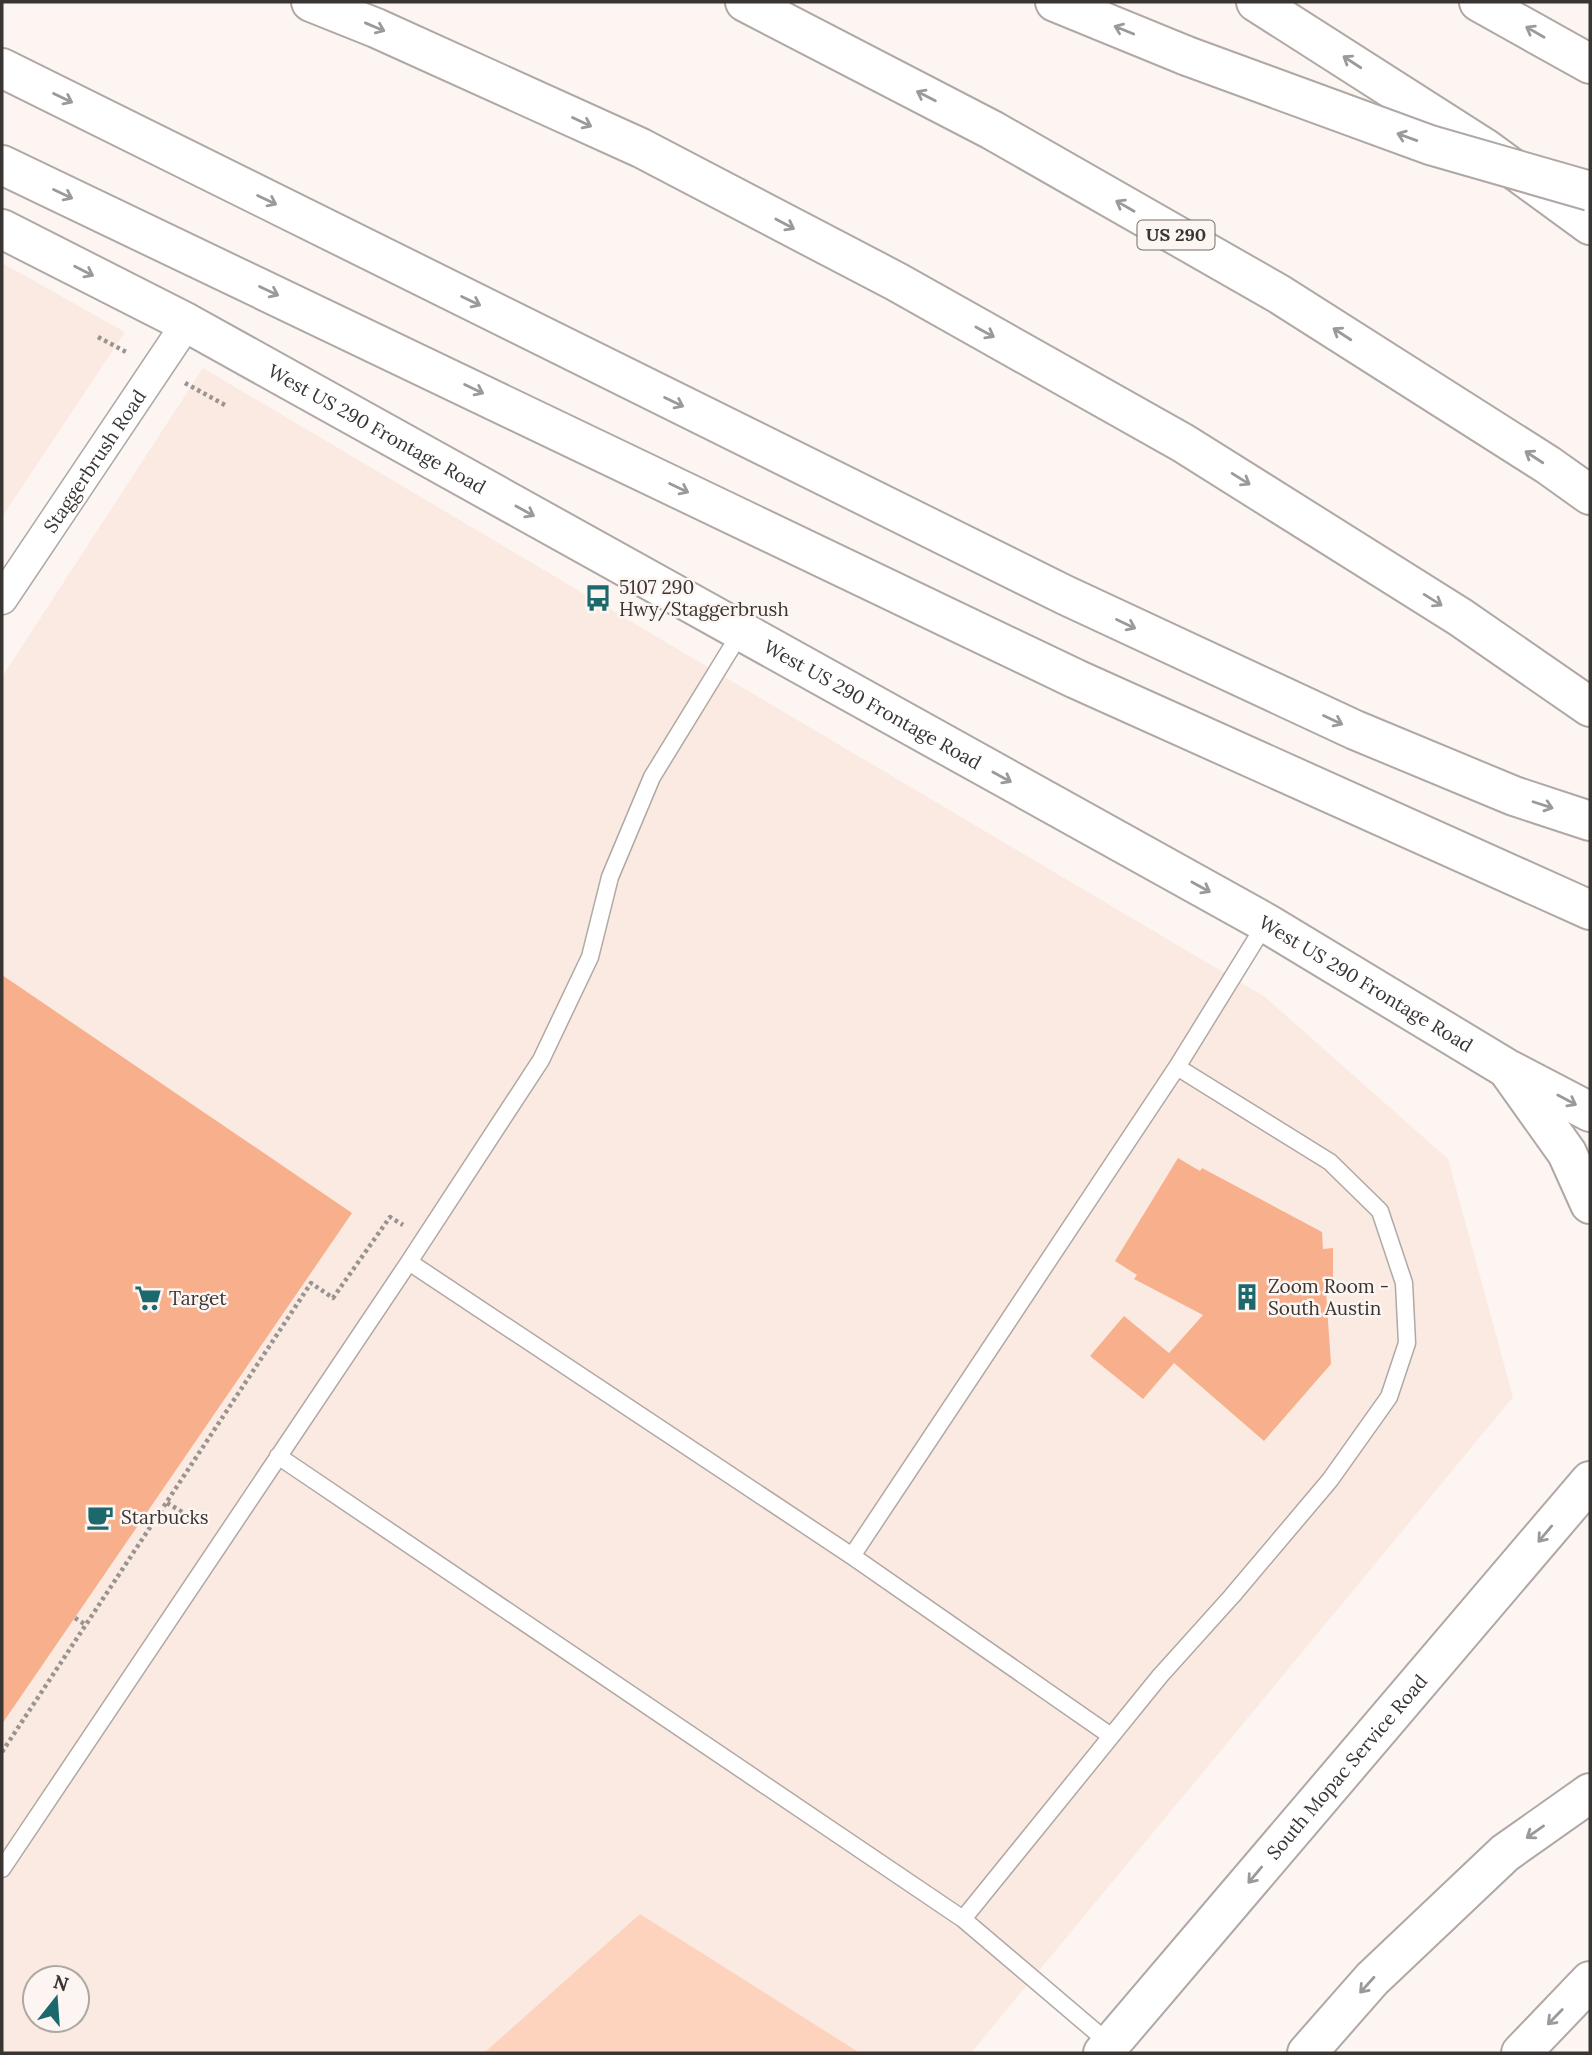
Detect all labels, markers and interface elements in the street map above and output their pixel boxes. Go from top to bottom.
one-way arrow [363,22,385,35]
one-way arrow [1114,23,1136,36]
one-way arrow [1525,25,1546,38]
one-way arrow [1343,55,1362,70]
one-way arrow [917,88,937,102]
one-way arrow [52,92,73,106]
one-way arrow [571,115,592,129]
one-way arrow [1397,130,1419,142]
one-way arrow [52,188,73,201]
one-way arrow [256,193,277,207]
one-way arrow [1116,199,1136,213]
one-way arrow [774,217,795,231]
road number: US 290 [1138,220,1214,249]
one-way arrow [74,265,94,279]
one-way arrow [258,285,279,299]
one-way arrow [460,294,481,308]
one-way arrow [975,325,995,339]
one-way arrow [1333,327,1353,341]
street label: West US 290 Frontage Road [264,359,490,499]
one-way arrow [463,383,484,397]
street label: Staggerbrush Road [38,385,151,537]
one-way arrow [663,395,684,409]
one-way arrow [1525,449,1544,464]
one-way arrow [1230,473,1250,487]
one-way arrow [668,482,689,495]
one-way arrow [515,504,535,518]
place label: 5107 290 Hwy/Staggerbrush [619,575,789,622]
bus stop icon: 5107 290 Hwy/Staggerbrush [583,583,613,613]
one-way arrow [1423,594,1443,608]
one-way arrow [1115,618,1137,631]
street label: West US 290 Frontage Road [759,634,986,774]
one-way arrow [1322,714,1343,727]
one-way arrow [992,770,1012,784]
one-way arrow [1532,800,1554,813]
one-way arrow [1191,880,1211,894]
street label: West US 290 Frontage Road [1255,910,1477,1057]
one-way arrow [1556,1094,1577,1107]
place label: Zoom Room - South Austin [1268,1274,1389,1320]
building icon: Zoom Room - South Austin [1232,1282,1262,1312]
supermarket icon: Target [133,1283,163,1313]
place label: Target [169,1286,227,1310]
cafe icon: Starbucks [85,1502,115,1532]
place label: Starbucks [121,1505,209,1529]
one-way arrow [1537,1525,1553,1543]
street label: South Mopac Service Road [1261,1669,1432,1864]
one-way arrow [1526,1825,1545,1839]
one-way arrow [1247,1866,1263,1884]
north arrow [21,1964,91,2034]
text: N [50,1969,72,1996]
one-way arrow [1358,1976,1375,1993]
one-way arrow [1547,2008,1564,2025]

